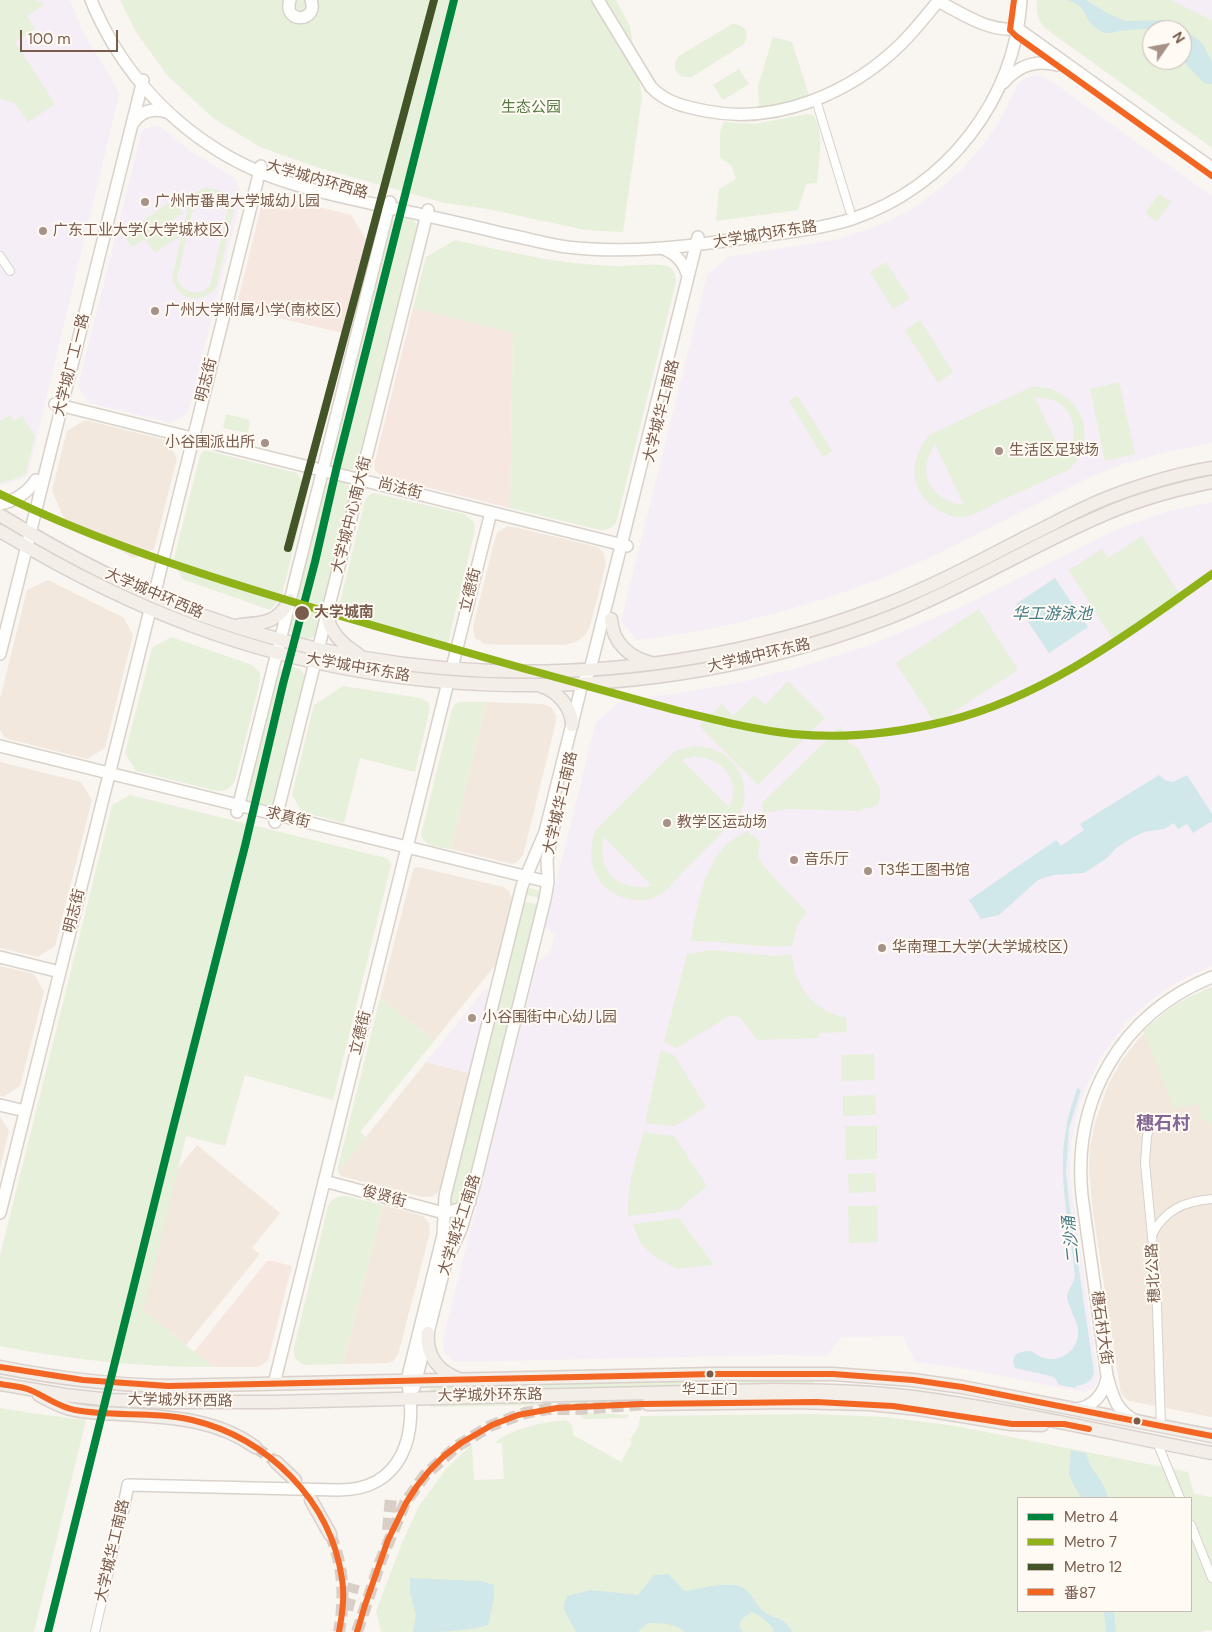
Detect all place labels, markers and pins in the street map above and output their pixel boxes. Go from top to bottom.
place label: 广州市番禺大学城幼儿园 [155,193,320,211]
marker: 广州市番禺大学城幼儿园 [139,196,151,208]
place label: 广东工业大学(大学城校区) [53,222,229,240]
marker: 广东工业大学(大学城校区) [37,225,49,237]
place label: 广州大学附属小学(南校区) [165,302,341,320]
marker: 广州大学附属小学(南校区) [149,305,161,317]
place label: 小谷围派出所 [165,434,255,452]
marker: 小谷围派出所 [259,437,271,449]
place label: 生活区足球场 [1009,442,1099,460]
marker: 生活区足球场 [993,445,1005,457]
marker: 大学城南 [293,604,311,622]
place label: 大学城南 [314,604,374,622]
place label: 教学区运动场 [677,814,767,832]
marker: 教学区运动场 [661,817,673,829]
place label: 音乐厅 [804,851,849,869]
marker: 音乐厅 [788,854,800,866]
place label: T3华工图书馆 [878,862,970,880]
marker: T3华工图书馆 [862,865,874,877]
place label: 华南理工大学(大学城校区) [892,939,1068,957]
marker: 华南理工大学(大学城校区) [876,942,888,954]
place label: 小谷围街中心幼儿园 [482,1009,617,1027]
marker: 小谷围街中心幼儿园 [466,1012,478,1024]
marker: 华工正门 [705,1369,715,1379]
place label: 华工正门 [682,1382,738,1398]
unlabelled marker [1132,1416,1142,1426]

